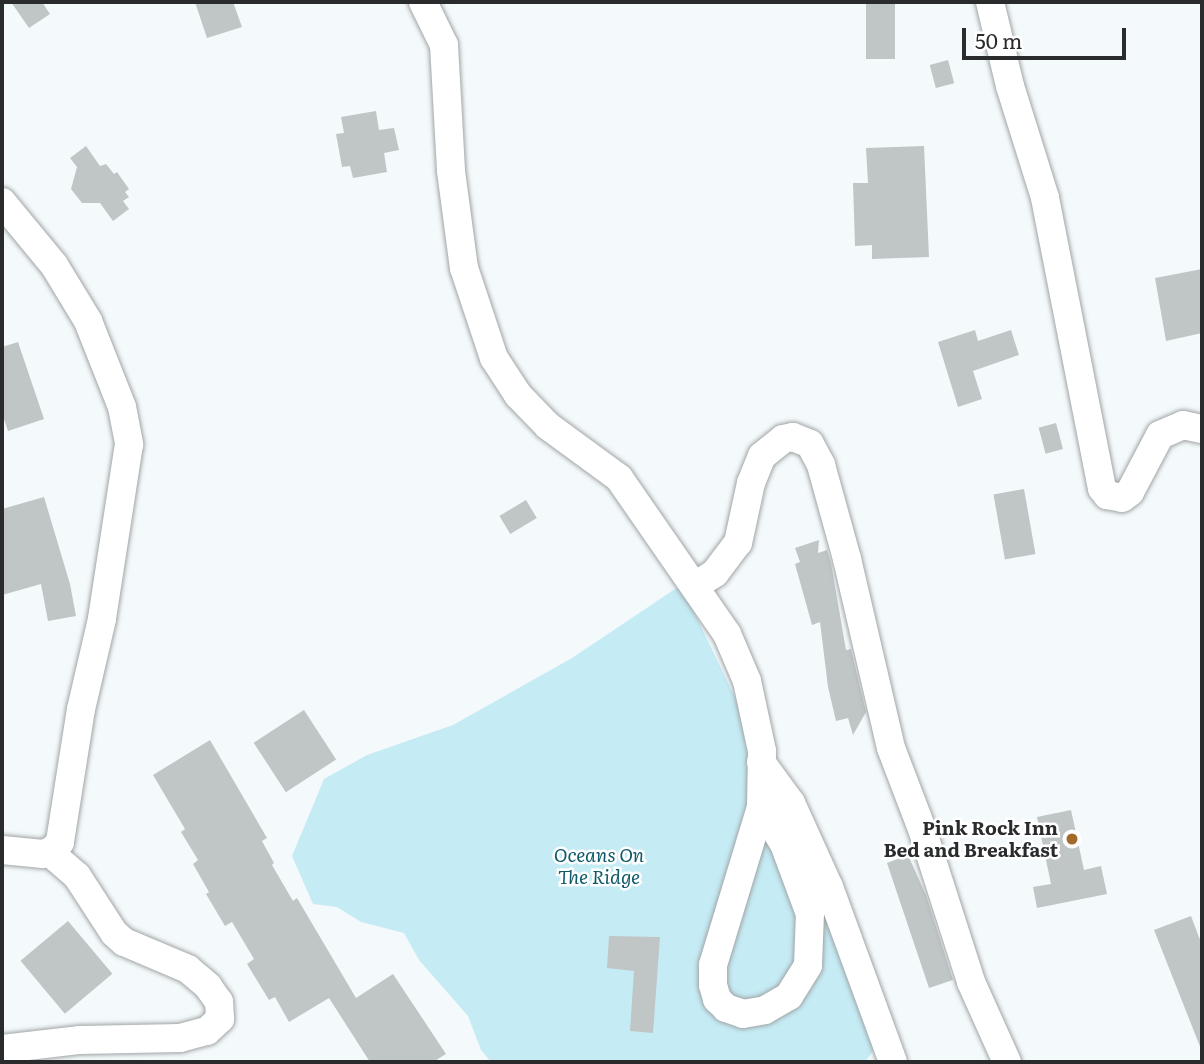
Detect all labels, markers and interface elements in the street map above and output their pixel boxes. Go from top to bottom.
scale bar [966,14,1130,58]
text: 50 m [975,24,1022,55]
place label: Pink Rock Inn Bed and Breakfast [883,817,1058,861]
marker: Pink Rock Inn Bed and Breakfast [1064,831,1080,847]
park label: Oceans On The Ridge [554,844,644,888]

